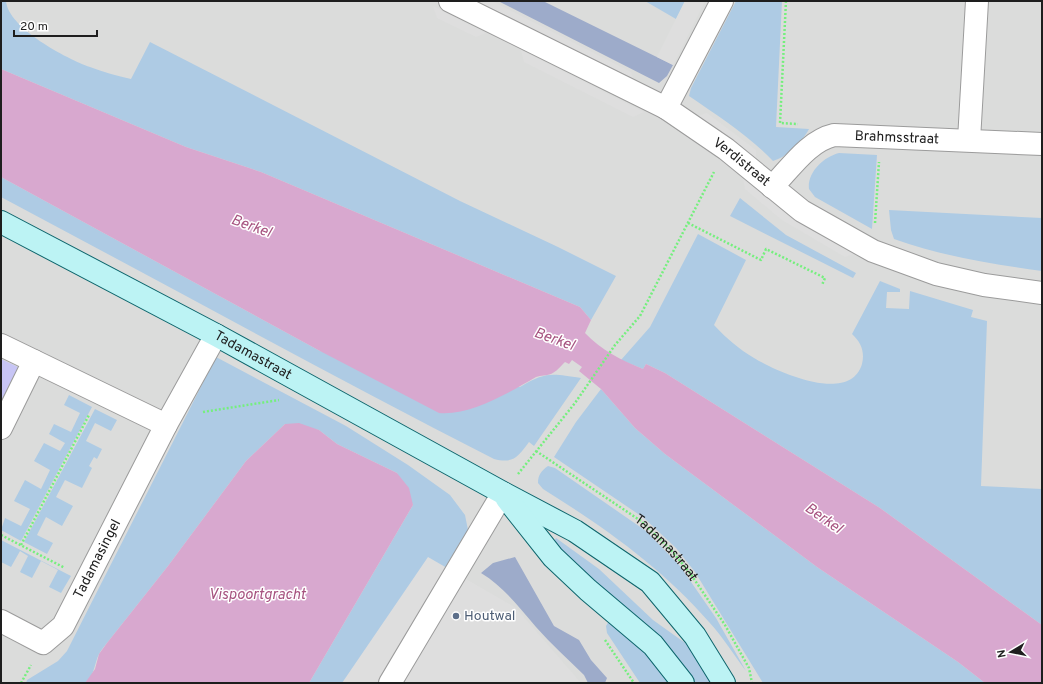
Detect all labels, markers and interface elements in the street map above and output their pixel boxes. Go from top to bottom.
scale bar [14,12,97,38]
text: 20 m [20,19,48,35]
street label: Brahmsstraat [854,127,939,148]
street label: Verdistraat [710,134,774,190]
water label: Berkel [228,211,275,243]
water label: Berkel [531,324,578,356]
street label: Tadamastraat [211,327,295,383]
water label: Berkel [801,499,846,539]
street label: Tadamastraat [631,511,702,585]
street label: Tadamasingel [70,516,125,601]
water label: Vispoortgracht [209,586,306,605]
place label: Houtwal [464,608,515,625]
marker: Houtwal [451,611,461,621]
north arrow [991,632,1031,672]
text: N [995,648,1010,659]

